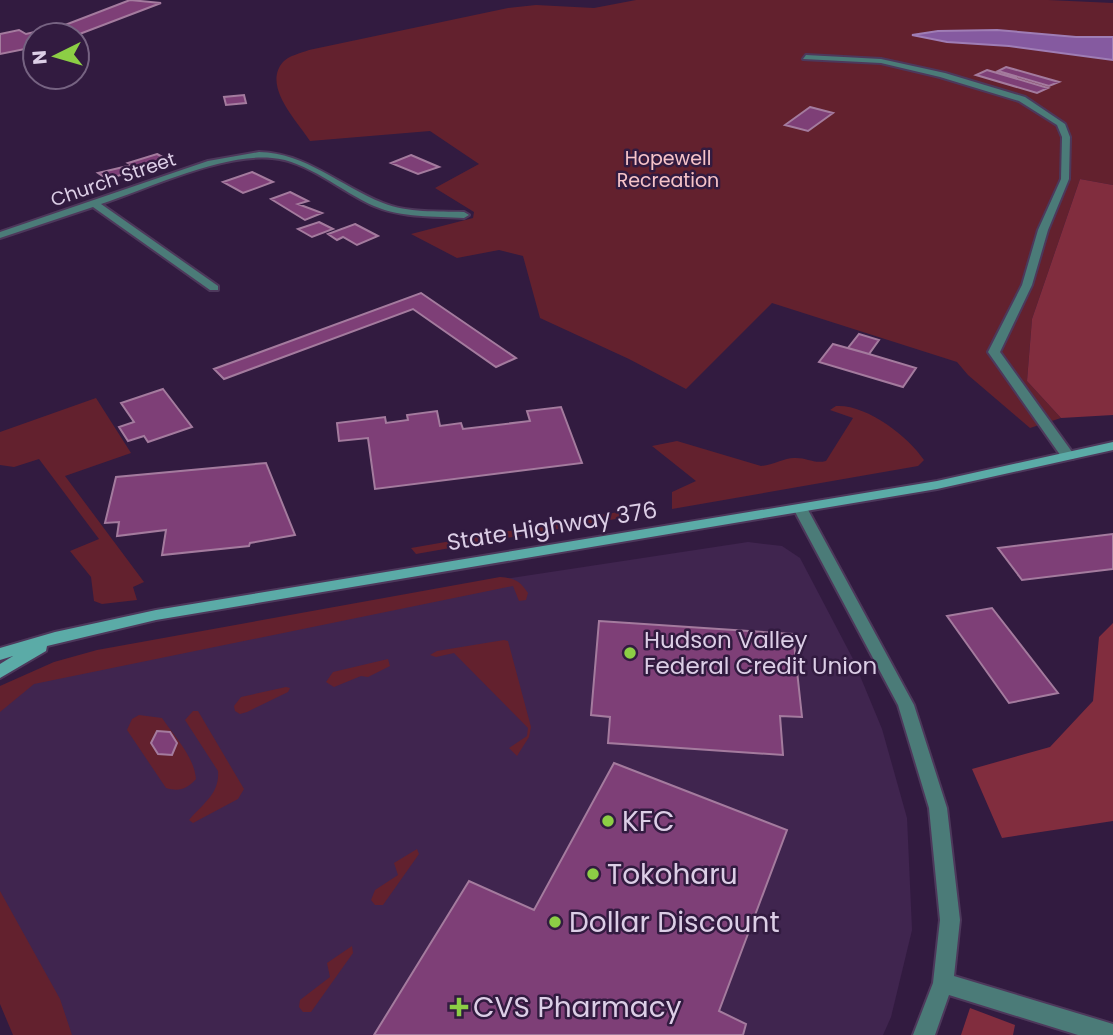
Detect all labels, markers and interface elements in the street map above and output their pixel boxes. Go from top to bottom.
north arrow [21,21,91,91]
text: N [25,49,54,66]
street label: Church Street [47,145,179,213]
park label: Hopewell Recreation [617,145,719,194]
street label: State Highway 376 [445,494,659,558]
place label: Hudson Valley Federal Credit Union [644,624,877,682]
marker: Hudson Valley Federal Credit Union [622,645,638,661]
place label: KFC [622,802,675,841]
marker: KFC [600,813,616,829]
place label: Tokoharu [607,855,738,894]
marker: Tokoharu [585,866,601,882]
place label: Dollar Discount [569,903,780,942]
marker: Dollar Discount [547,914,563,930]
place label: CVS Pharmacy [473,988,682,1027]
marker: CVS Pharmacy [451,999,467,1015]

